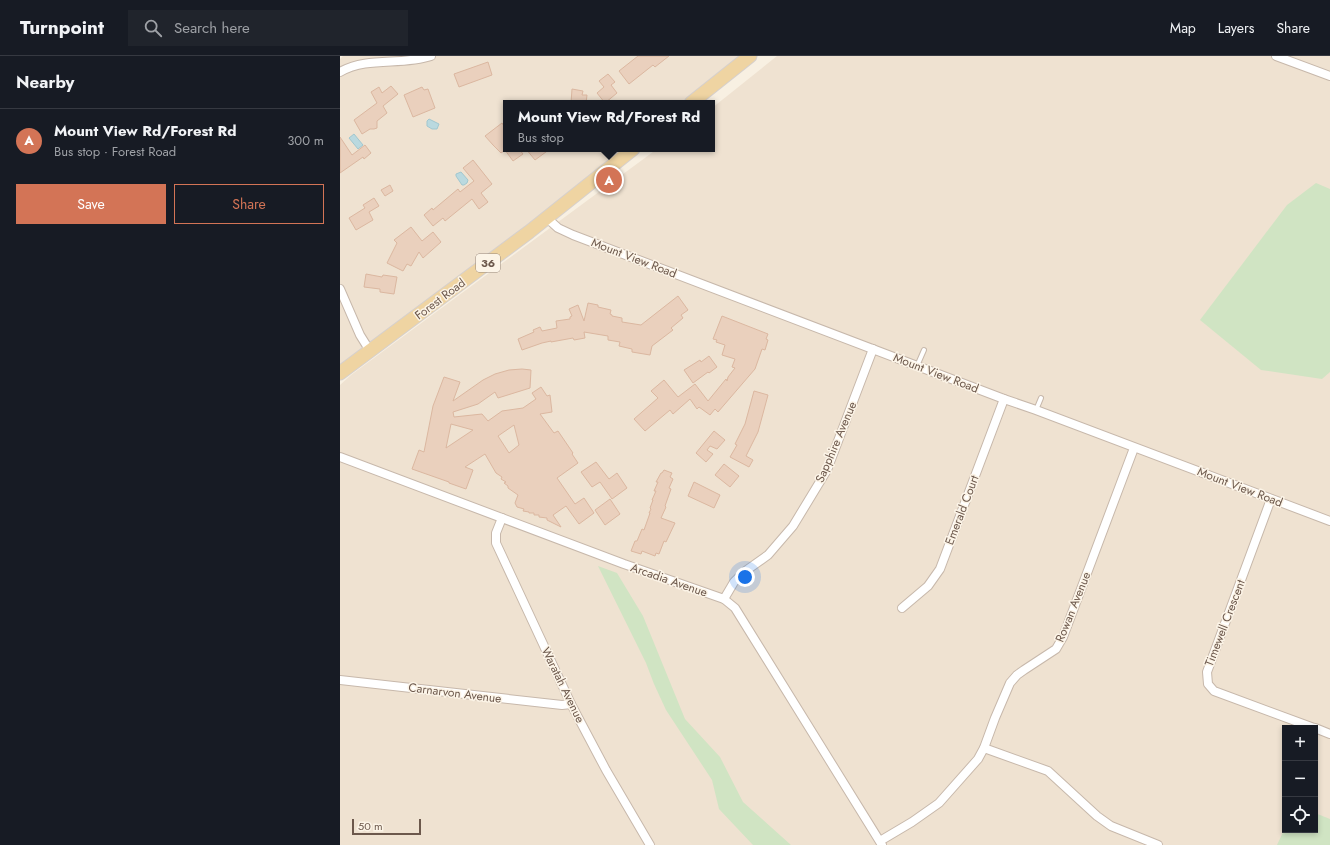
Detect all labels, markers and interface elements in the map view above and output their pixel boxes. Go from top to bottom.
search box [128,10,408,46]
text: Turnpoint [20,14,104,41]
icon: search [142,17,164,39]
text: Search here [174,17,250,39]
text: Map [1170,18,1196,38]
text: Layers [1218,18,1254,38]
text: Share [1276,18,1310,38]
text: Nearby [16,70,74,94]
popup [503,100,715,152]
text: Mount View Rd/Forest Rd [518,106,700,128]
text: Mount View Rd/Forest Rd [54,120,237,142]
text: Bus stop [518,128,564,147]
text: A [24,131,34,150]
text: 300 m [287,131,324,150]
text: Bus stop · Forest Road [54,142,176,161]
pin: A [596,165,622,195]
button: Save [16,184,166,224]
button: Share [174,184,324,224]
street label: Mount View Road [589,233,679,283]
road number: 36 [476,254,500,272]
street label: Forest Road [411,274,469,324]
street label: Mount View Road [891,348,981,398]
street label: Sapphire Avenue [811,399,861,485]
street label: Mount View Road [1195,462,1285,512]
street label: Emerald Court [940,472,984,547]
street label: Arcadia Avenue [628,558,710,602]
your location [735,567,755,587]
street label: Rowan Avenue [1051,569,1095,645]
street label: Timewell Crescent [1200,577,1250,669]
street label: Waratah Avenue [537,644,589,726]
street label: Carnarvon Avenue [407,678,503,708]
map controls [1282,725,1318,833]
button: + [1282,725,1318,761]
button: − [1282,761,1318,797]
button: locate [1282,797,1318,833]
scale bar [352,817,421,836]
text: 50 m [358,818,383,834]

